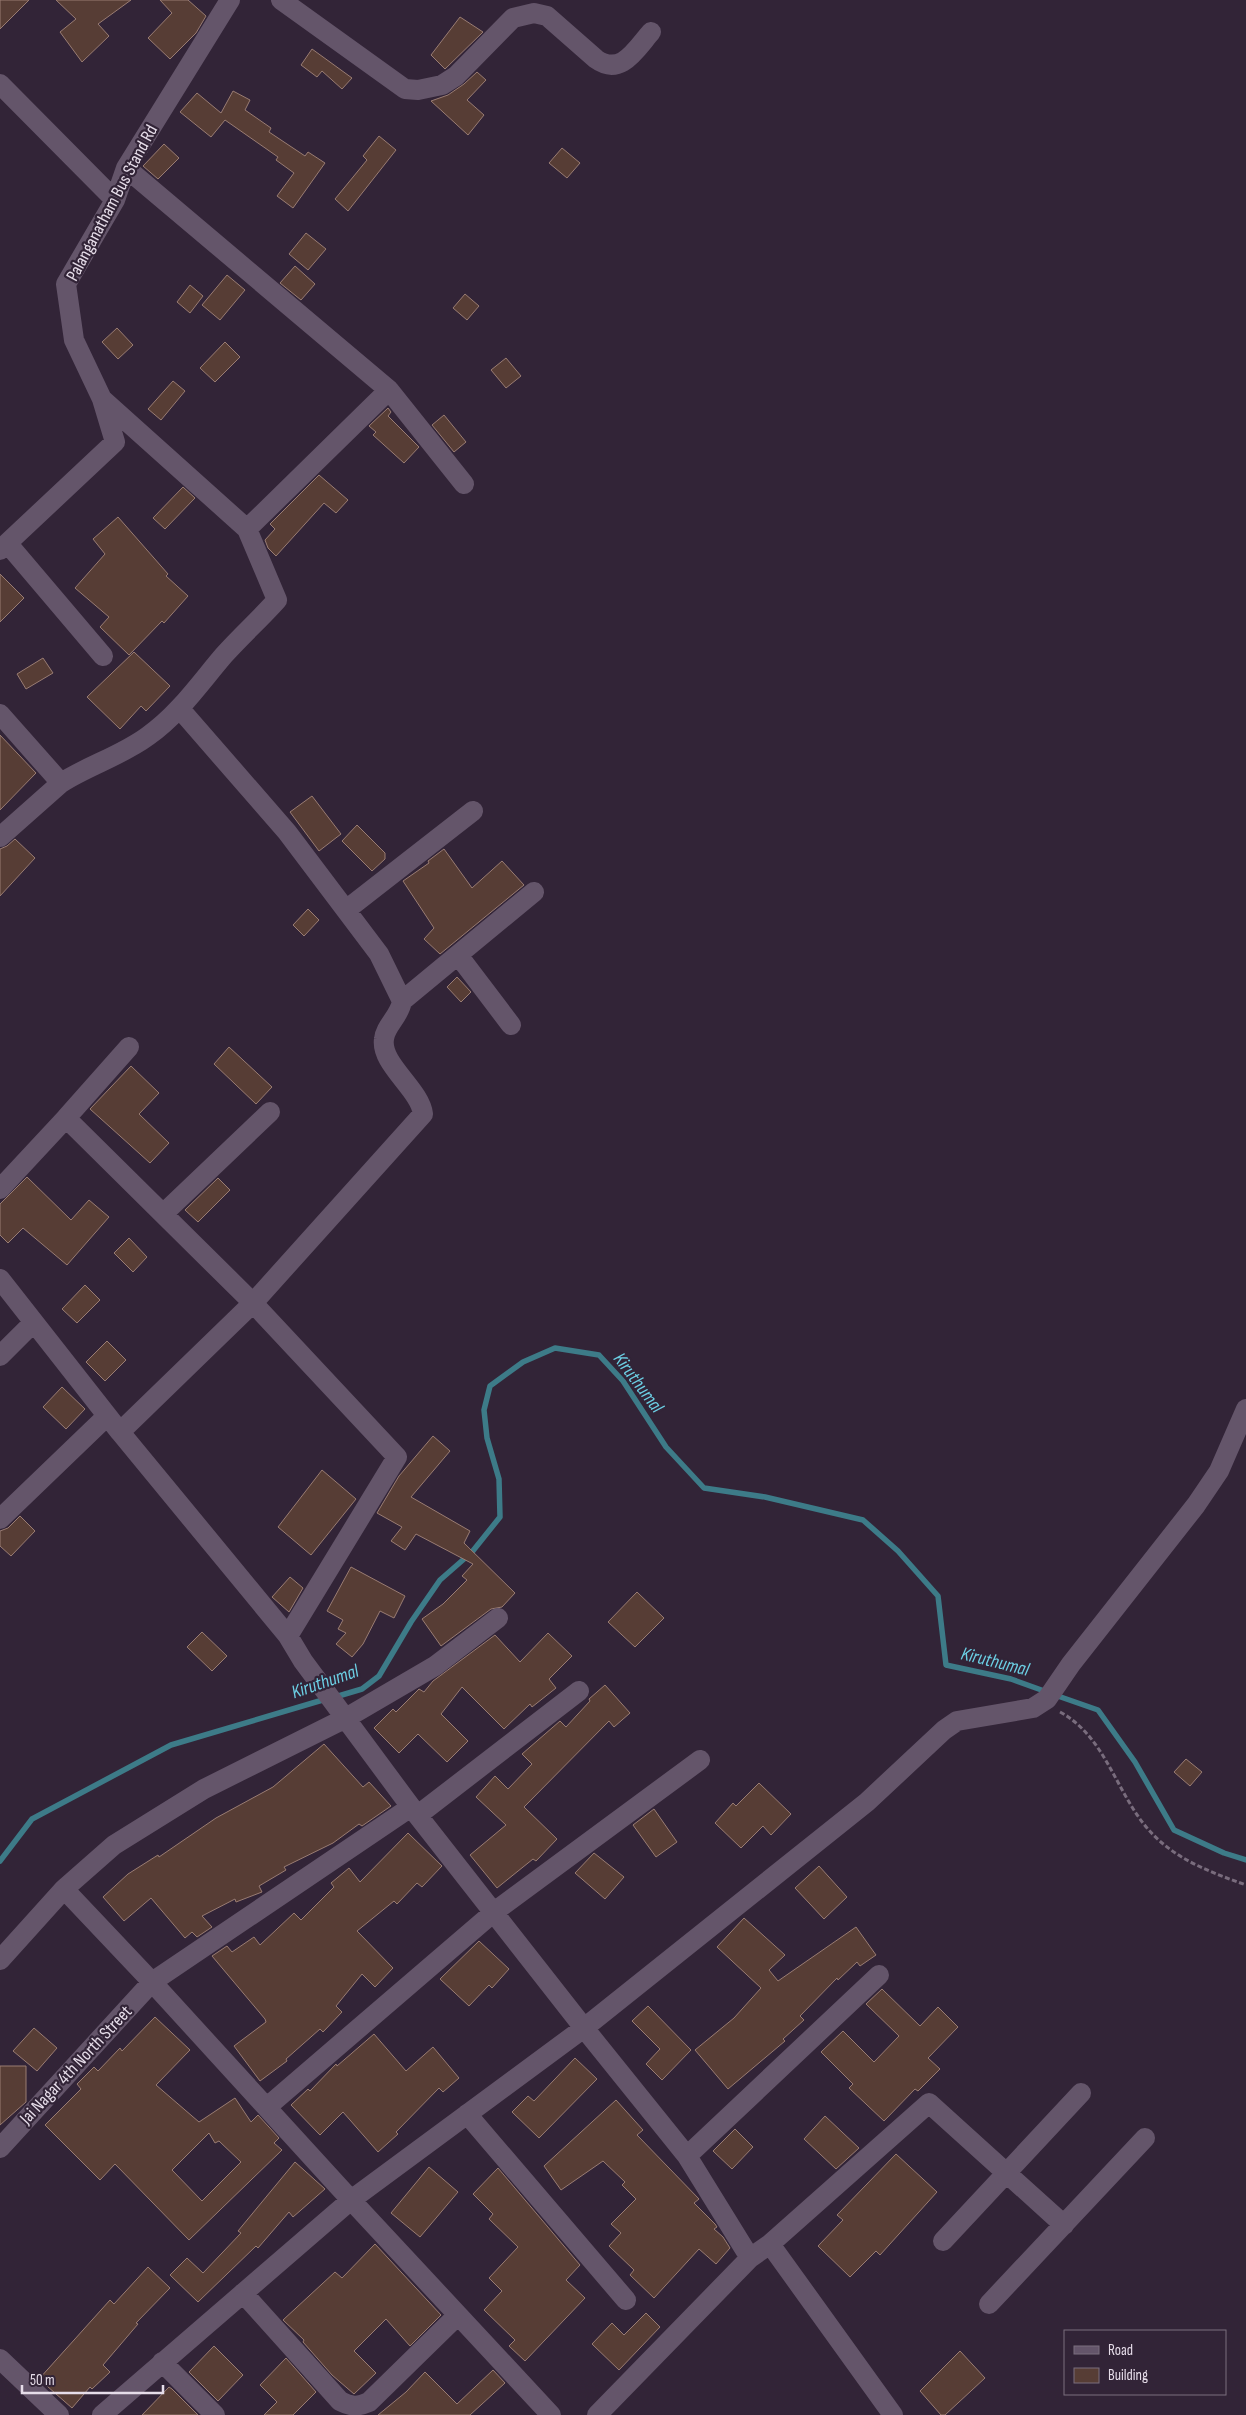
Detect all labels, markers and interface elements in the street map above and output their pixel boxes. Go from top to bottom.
street label: Palanganatham Bus Stand Rd [62,121,162,285]
water label: Kiruthumal [608,1348,668,1418]
water label: Kiruthumal [958,1642,1032,1682]
water label: Kiruthumal [288,1660,362,1704]
street label: Jai Nagar 4th North Street [15,2001,137,2129]
legend [1064,2330,1226,2395]
text: Road [1108,2341,1133,2360]
scale bar [22,2362,164,2394]
text: Building [1108,2366,1148,2385]
text: 50 m [30,2371,55,2390]

